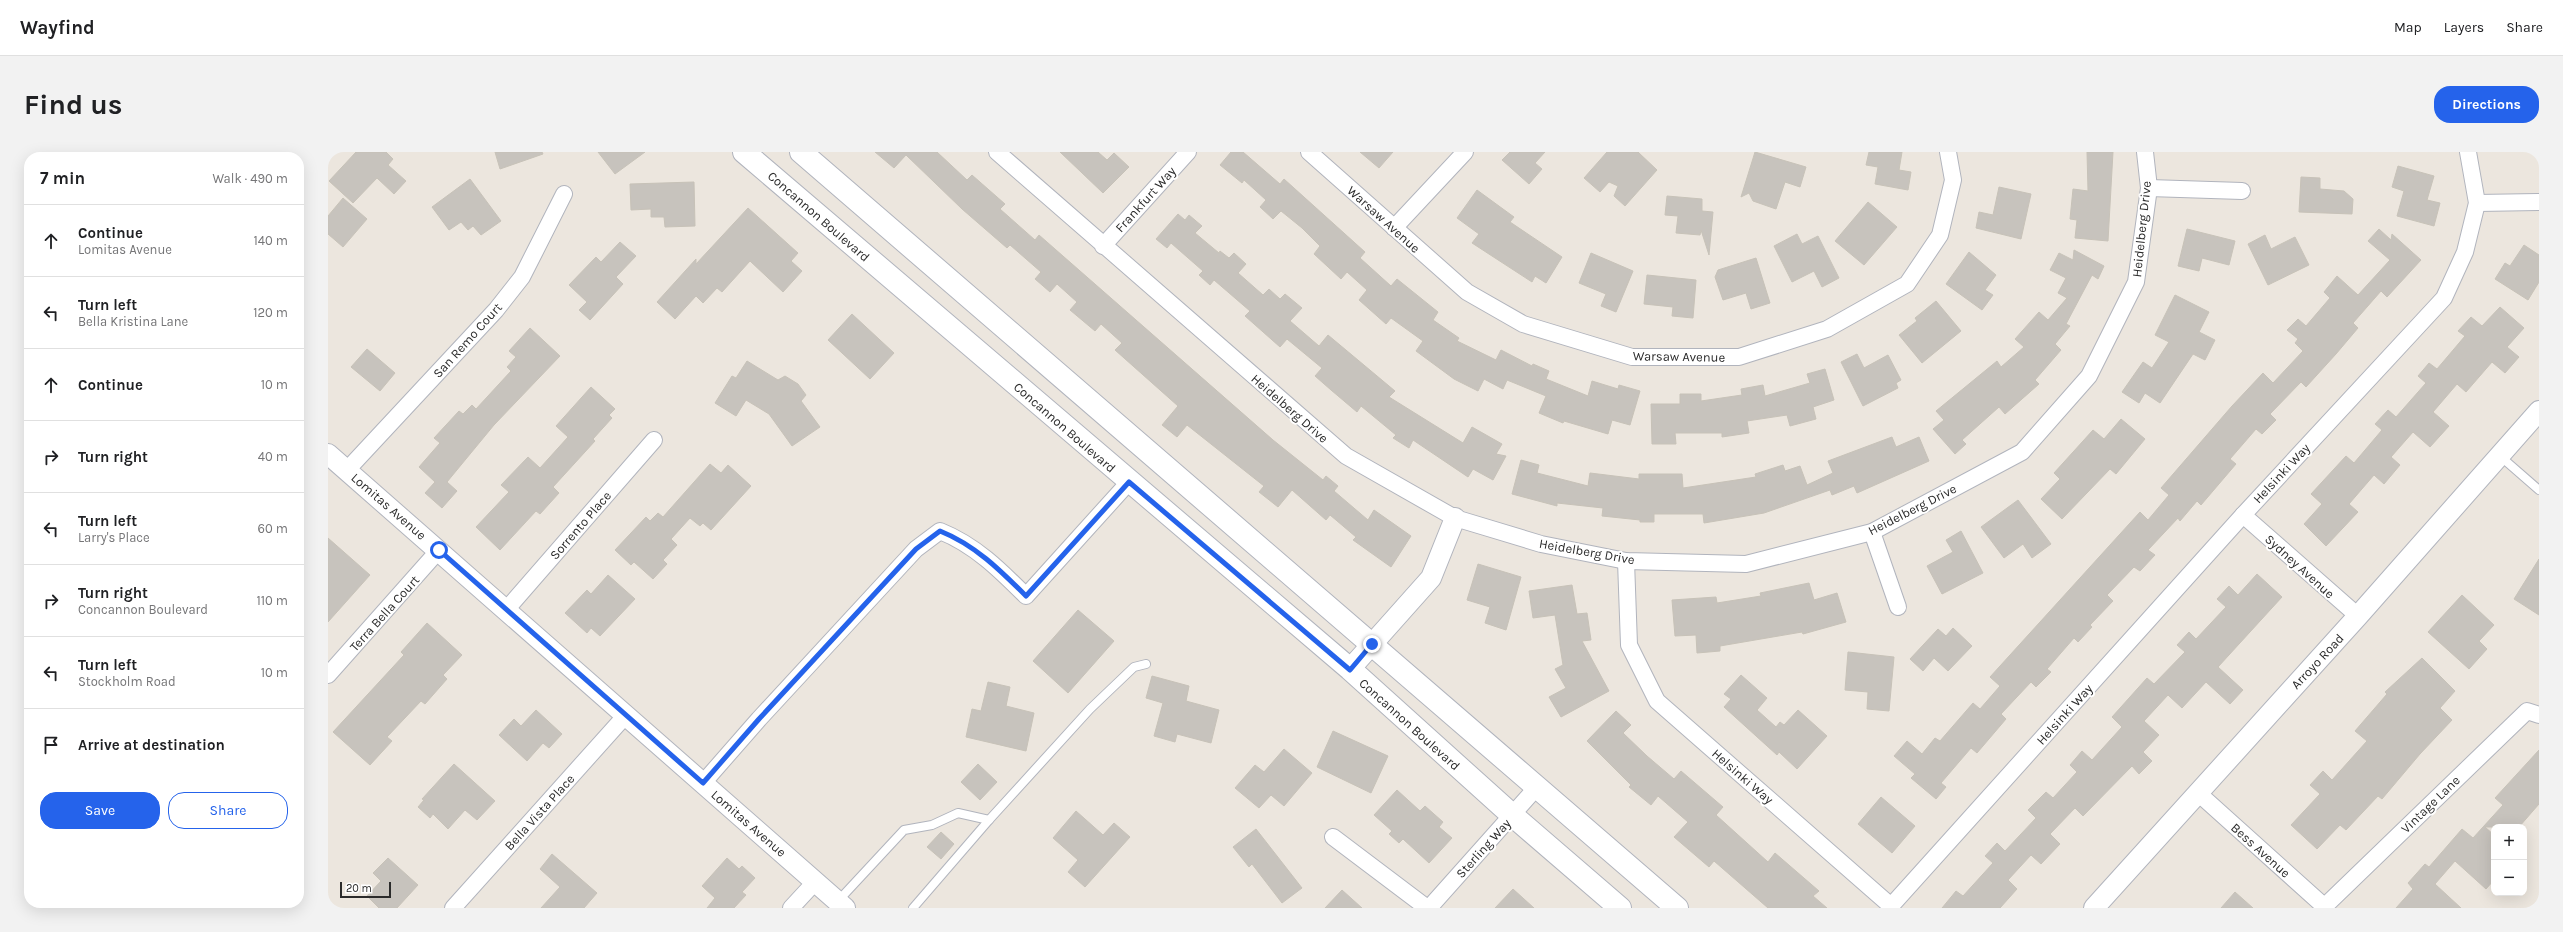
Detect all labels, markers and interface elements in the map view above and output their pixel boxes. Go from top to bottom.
text: Wayfind [20,17,95,39]
text: Map [2394,19,2422,36]
text: Layers [2444,19,2484,36]
text: Share [2506,19,2543,36]
button: Directions [2434,86,2539,123]
text: Find us [24,88,123,121]
street label: Frankfurt Way [1112,163,1179,235]
text: 7 min [40,168,85,188]
street label: Concannon Boulevard [765,168,873,265]
text: Walk · 490 m [212,171,288,186]
street label: Heidelberg Drive [2129,180,2154,278]
street label: Warsaw Avenue [1344,183,1423,256]
text: Continue [78,224,143,242]
icon: ahead [40,230,62,252]
text: 140 m [253,233,288,248]
text: Lomitas Avenue [78,242,172,257]
text: Turn left [78,296,137,314]
street label: San Remo Court [430,300,505,381]
icon: left [40,302,62,324]
text: 120 m [253,305,288,320]
text: Bella Kristina Lane [78,314,188,329]
street label: Warsaw Avenue [1633,348,1726,365]
street label: Heidelberg Drive [1248,371,1331,446]
icon: ahead [40,374,62,396]
text: Continue [78,376,143,394]
text: 10 m [261,377,288,392]
street label: Concannon Boulevard [1011,379,1119,476]
street label: Helsinki Way [2250,440,2313,506]
icon: right [40,446,62,468]
text: Turn right [78,448,148,466]
text: 40 m [258,449,288,464]
street label: Lomitas Avenue [348,470,429,543]
street label: Heidelberg Drive [1866,481,1959,538]
street label: Sorrento Place [547,488,614,562]
text: Turn left [78,512,137,530]
icon: left [40,518,62,540]
text: 60 m [258,521,288,536]
text: Larry's Place [78,530,150,545]
street label: Sydney Avenue [2262,531,2338,602]
street label: Heidelberg Drive [1538,536,1636,567]
route start [430,541,448,559]
street label: Terra Bella Court [346,572,422,654]
text: Turn right [78,584,148,602]
icon: right [40,590,62,612]
text: 110 m [256,593,288,608]
text: Concannon Boulevard [78,602,208,617]
street label: Arroyo Road [2288,631,2347,692]
route end [1363,635,1381,653]
text: Turn left [78,656,137,674]
icon: left [40,662,62,684]
text: 10 m [261,665,288,680]
text: Stockholm Road [78,674,176,689]
street label: Concannon Boulevard [1356,675,1463,773]
street label: Helsinki Way [2033,681,2095,748]
icon: arrive [40,734,62,756]
text: Arrive at destination [78,736,225,754]
street label: Helsinki Way [1709,746,1776,807]
street label: Bella Vista Place [501,771,578,853]
street label: Vintage Lane [2398,772,2463,836]
street label: Lomitas Avenue [708,787,789,860]
button: Save [40,792,160,829]
button: Share [168,792,288,829]
street label: Sterling Way [1453,816,1514,881]
street label: Bess Avenue [2228,820,2294,881]
map controls [2491,824,2527,896]
button: + [2491,824,2527,860]
button: − [2491,860,2527,896]
scale bar [340,880,391,899]
text: 20 m [346,882,372,895]

